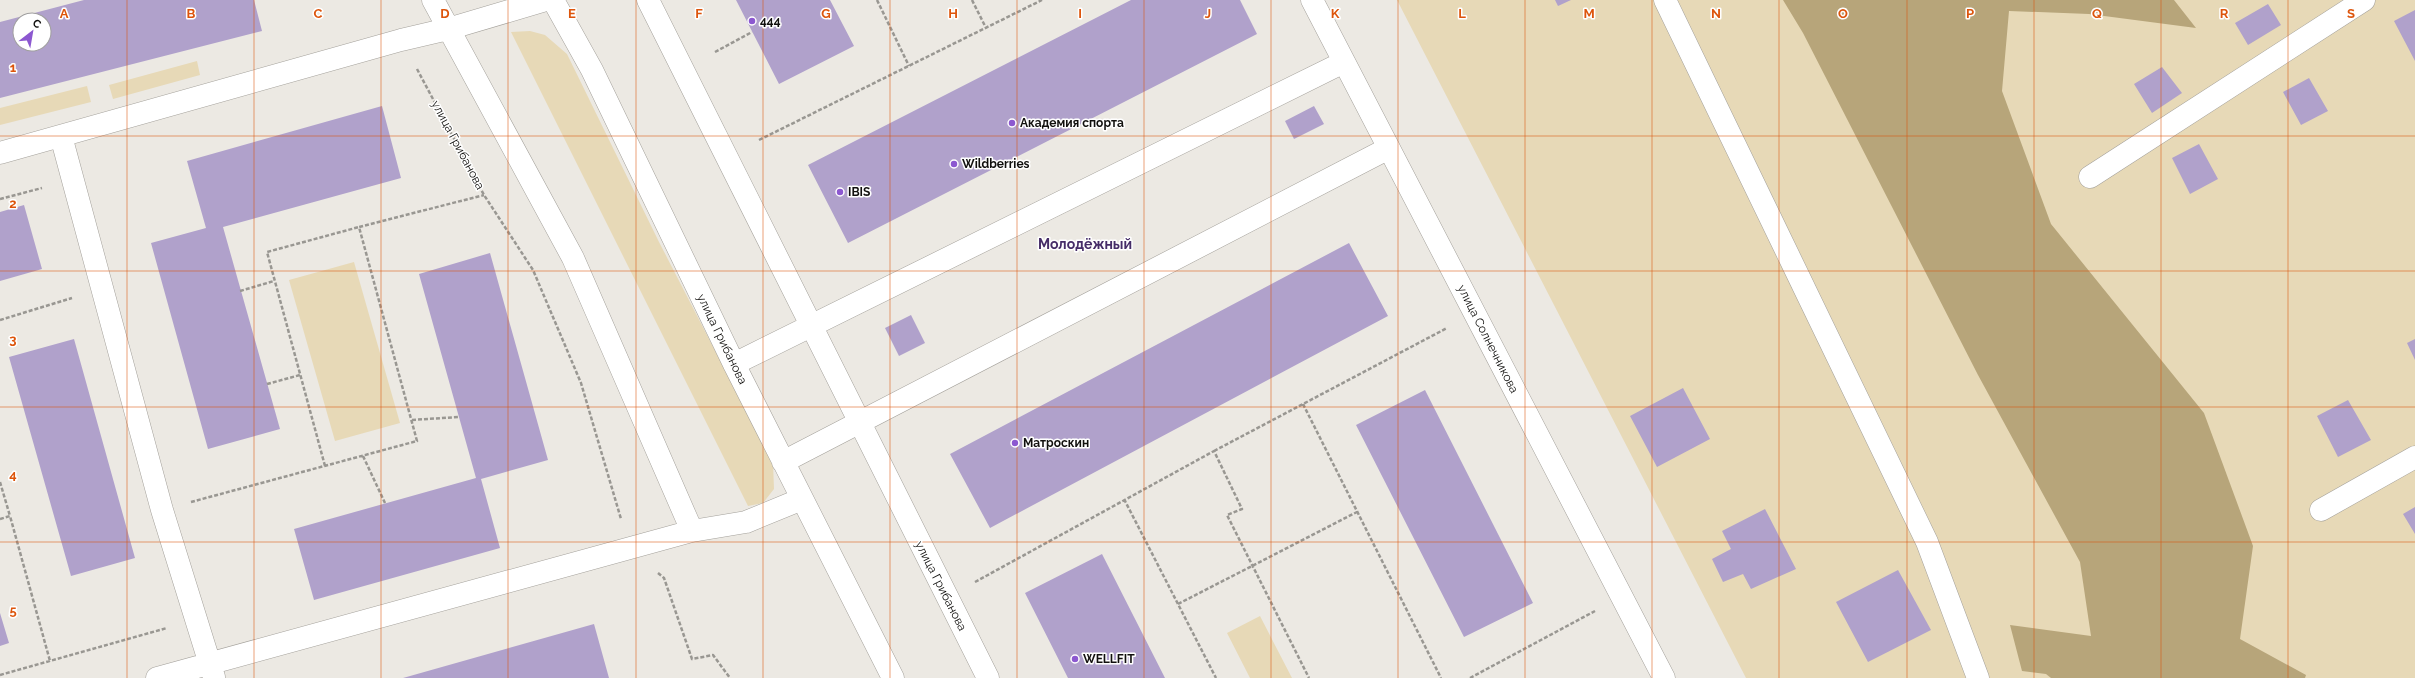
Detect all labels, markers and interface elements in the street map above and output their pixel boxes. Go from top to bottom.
text: A [60,6,69,21]
text: B [187,6,196,21]
text: C [314,6,323,21]
text: D [440,6,450,21]
text: E [568,6,576,21]
text: F [695,6,703,21]
text: G [821,6,831,21]
text: H [948,6,958,21]
text: I [1078,6,1082,21]
text: J [1205,6,1211,21]
text: K [1331,6,1340,21]
text: L [1458,6,1466,21]
text: M [1583,6,1595,21]
text: N [1711,6,1721,21]
text: O [1838,6,1848,21]
text: P [1966,6,1974,21]
text: Q [2092,6,2102,21]
text: R [2220,6,2229,21]
text: S [2347,6,2355,21]
north arrow [12,12,52,52]
place label: 444 [760,14,781,28]
text: С [30,16,44,32]
marker: 444 [747,16,757,26]
text: 1 [10,60,17,75]
street label: улица Грибанова [429,98,487,192]
place label: Академия спорта [1020,116,1124,130]
marker: Академия спорта [1007,118,1017,128]
place label: Wildberries [962,157,1030,171]
marker: Wildberries [949,159,959,169]
place label: IBIS [848,185,870,199]
marker: IBIS [835,187,845,197]
text: 2 [9,196,17,211]
district label: Молодёжный [1038,236,1132,252]
street label: улица Солнечникова [1455,283,1521,395]
street label: улица Грибанова [694,292,750,386]
text: 3 [9,332,17,347]
place label: Матроскин [1023,436,1089,450]
marker: Матроскин [1010,438,1020,448]
text: 4 [9,467,17,482]
street label: улица Грибанова [912,539,970,633]
text: 5 [9,603,17,618]
place label: WELLFIT [1083,652,1135,666]
marker: WELLFIT [1070,654,1080,664]

